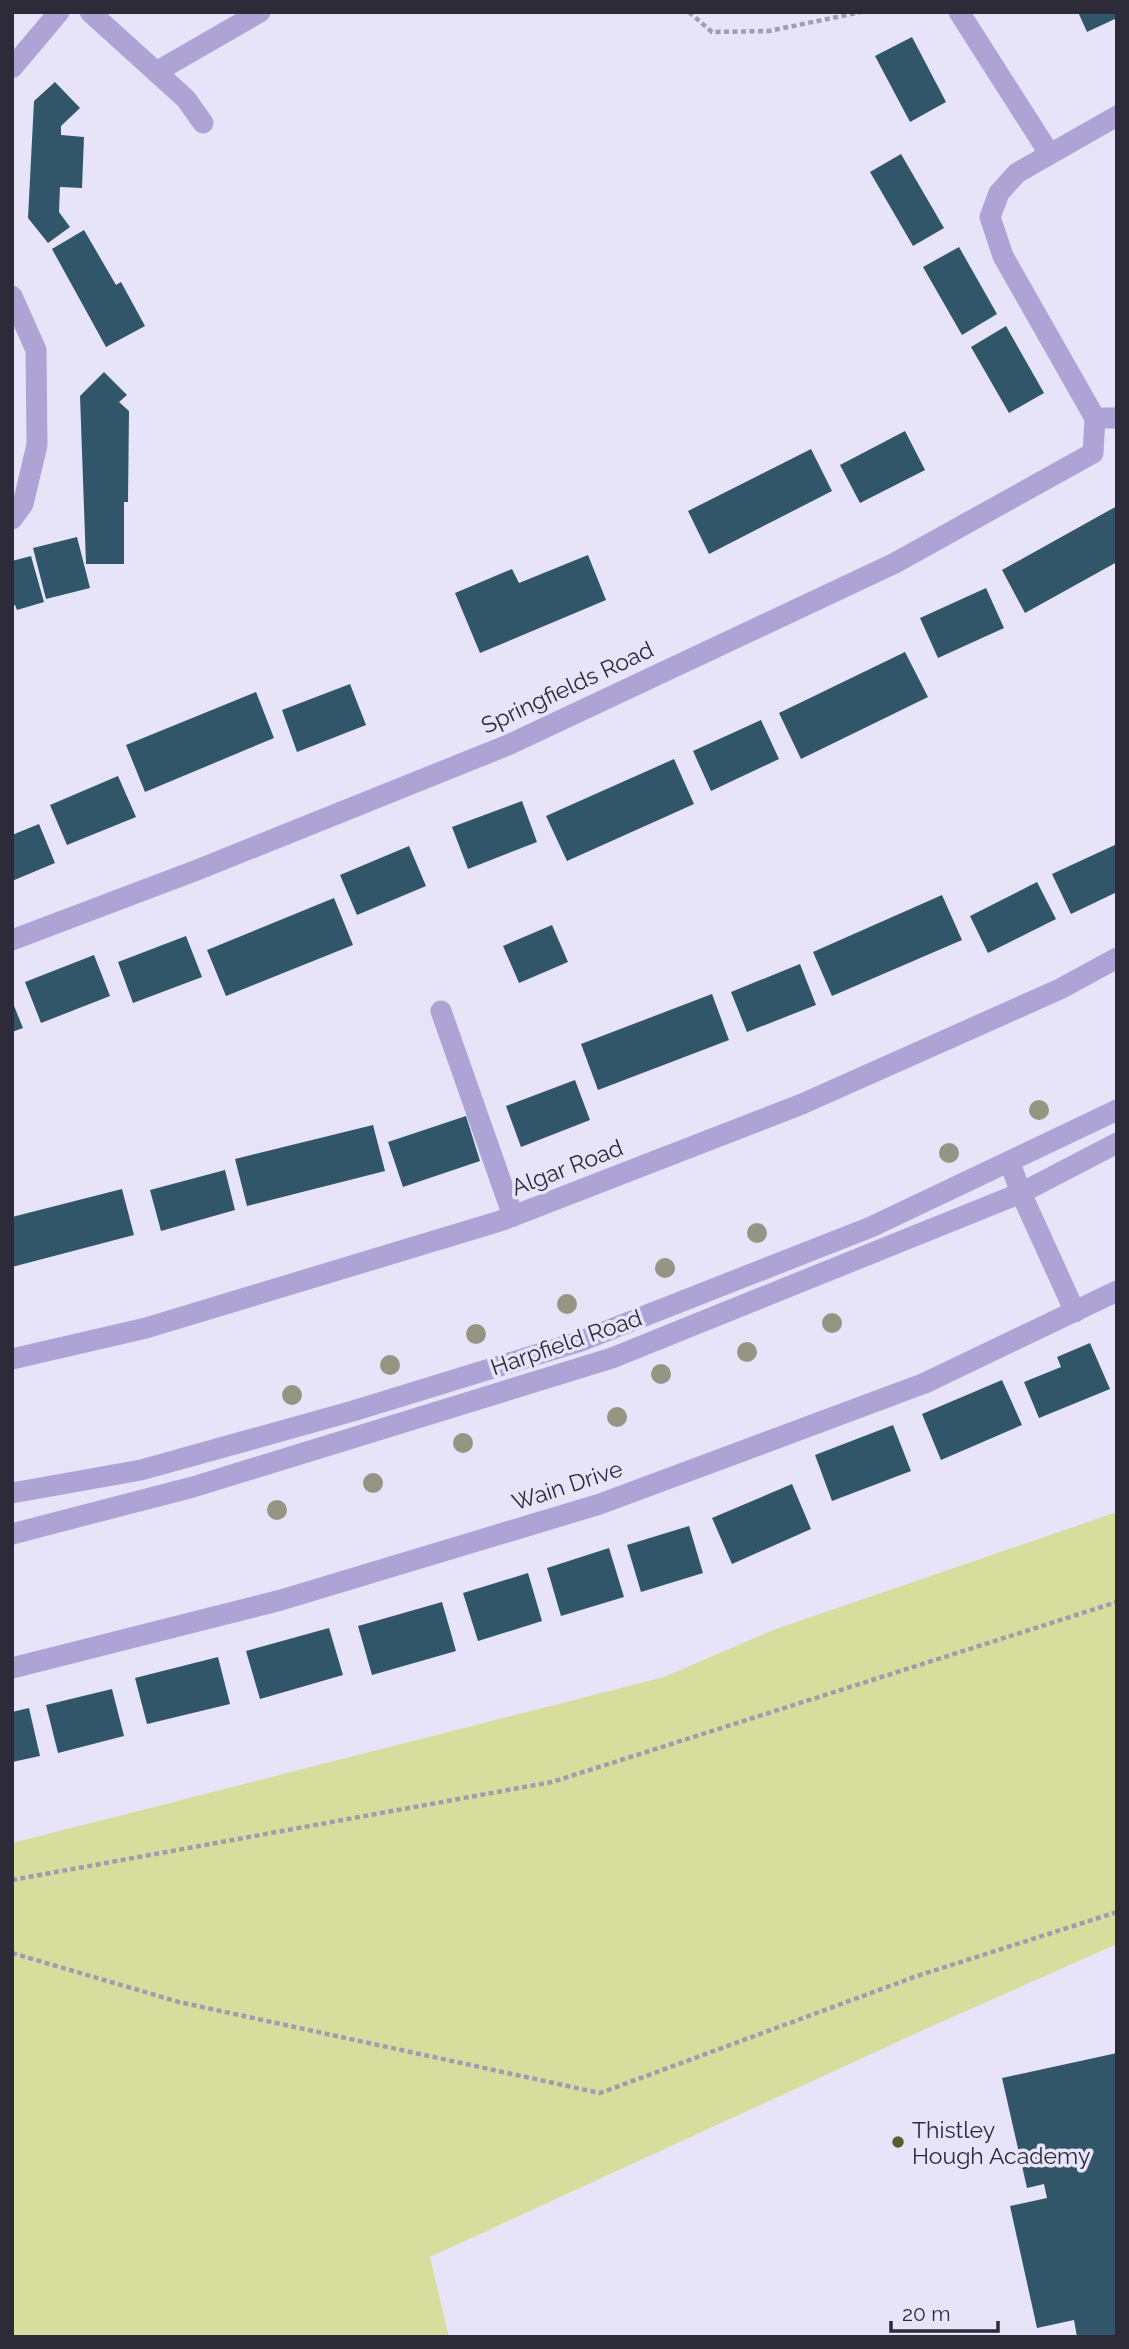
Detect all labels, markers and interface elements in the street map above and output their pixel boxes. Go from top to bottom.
street label: Springfields Road [477,635,657,739]
street label: Algar Road [507,1133,627,1201]
street label: Harpfield Road [487,1303,645,1381]
street label: Wain Drive [508,1454,626,1516]
place label: Thistley Hough Academy [912,2116,1090,2169]
marker: Thistley Hough Academy [890,2134,906,2150]
scale bar [891,2290,998,2334]
text: 20 m [902,2301,950,2326]

